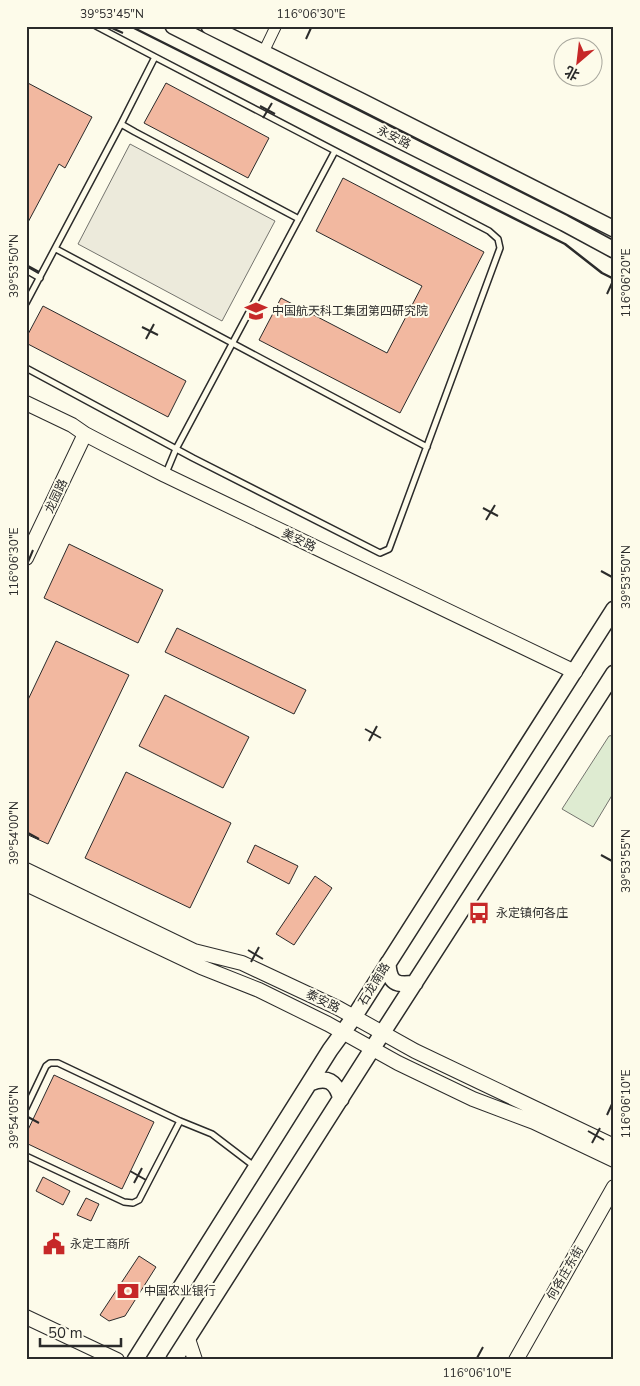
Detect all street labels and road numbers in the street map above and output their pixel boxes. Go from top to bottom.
street label: 永安路 [374,122,414,152]
street label: 龙园路 [41,476,71,516]
street label: 美安路 [279,525,319,555]
street label: 石龙南路 [354,959,394,1009]
street label: 泰安路 [303,986,343,1016]
street label: 何各庄东街 [543,1243,587,1303]

